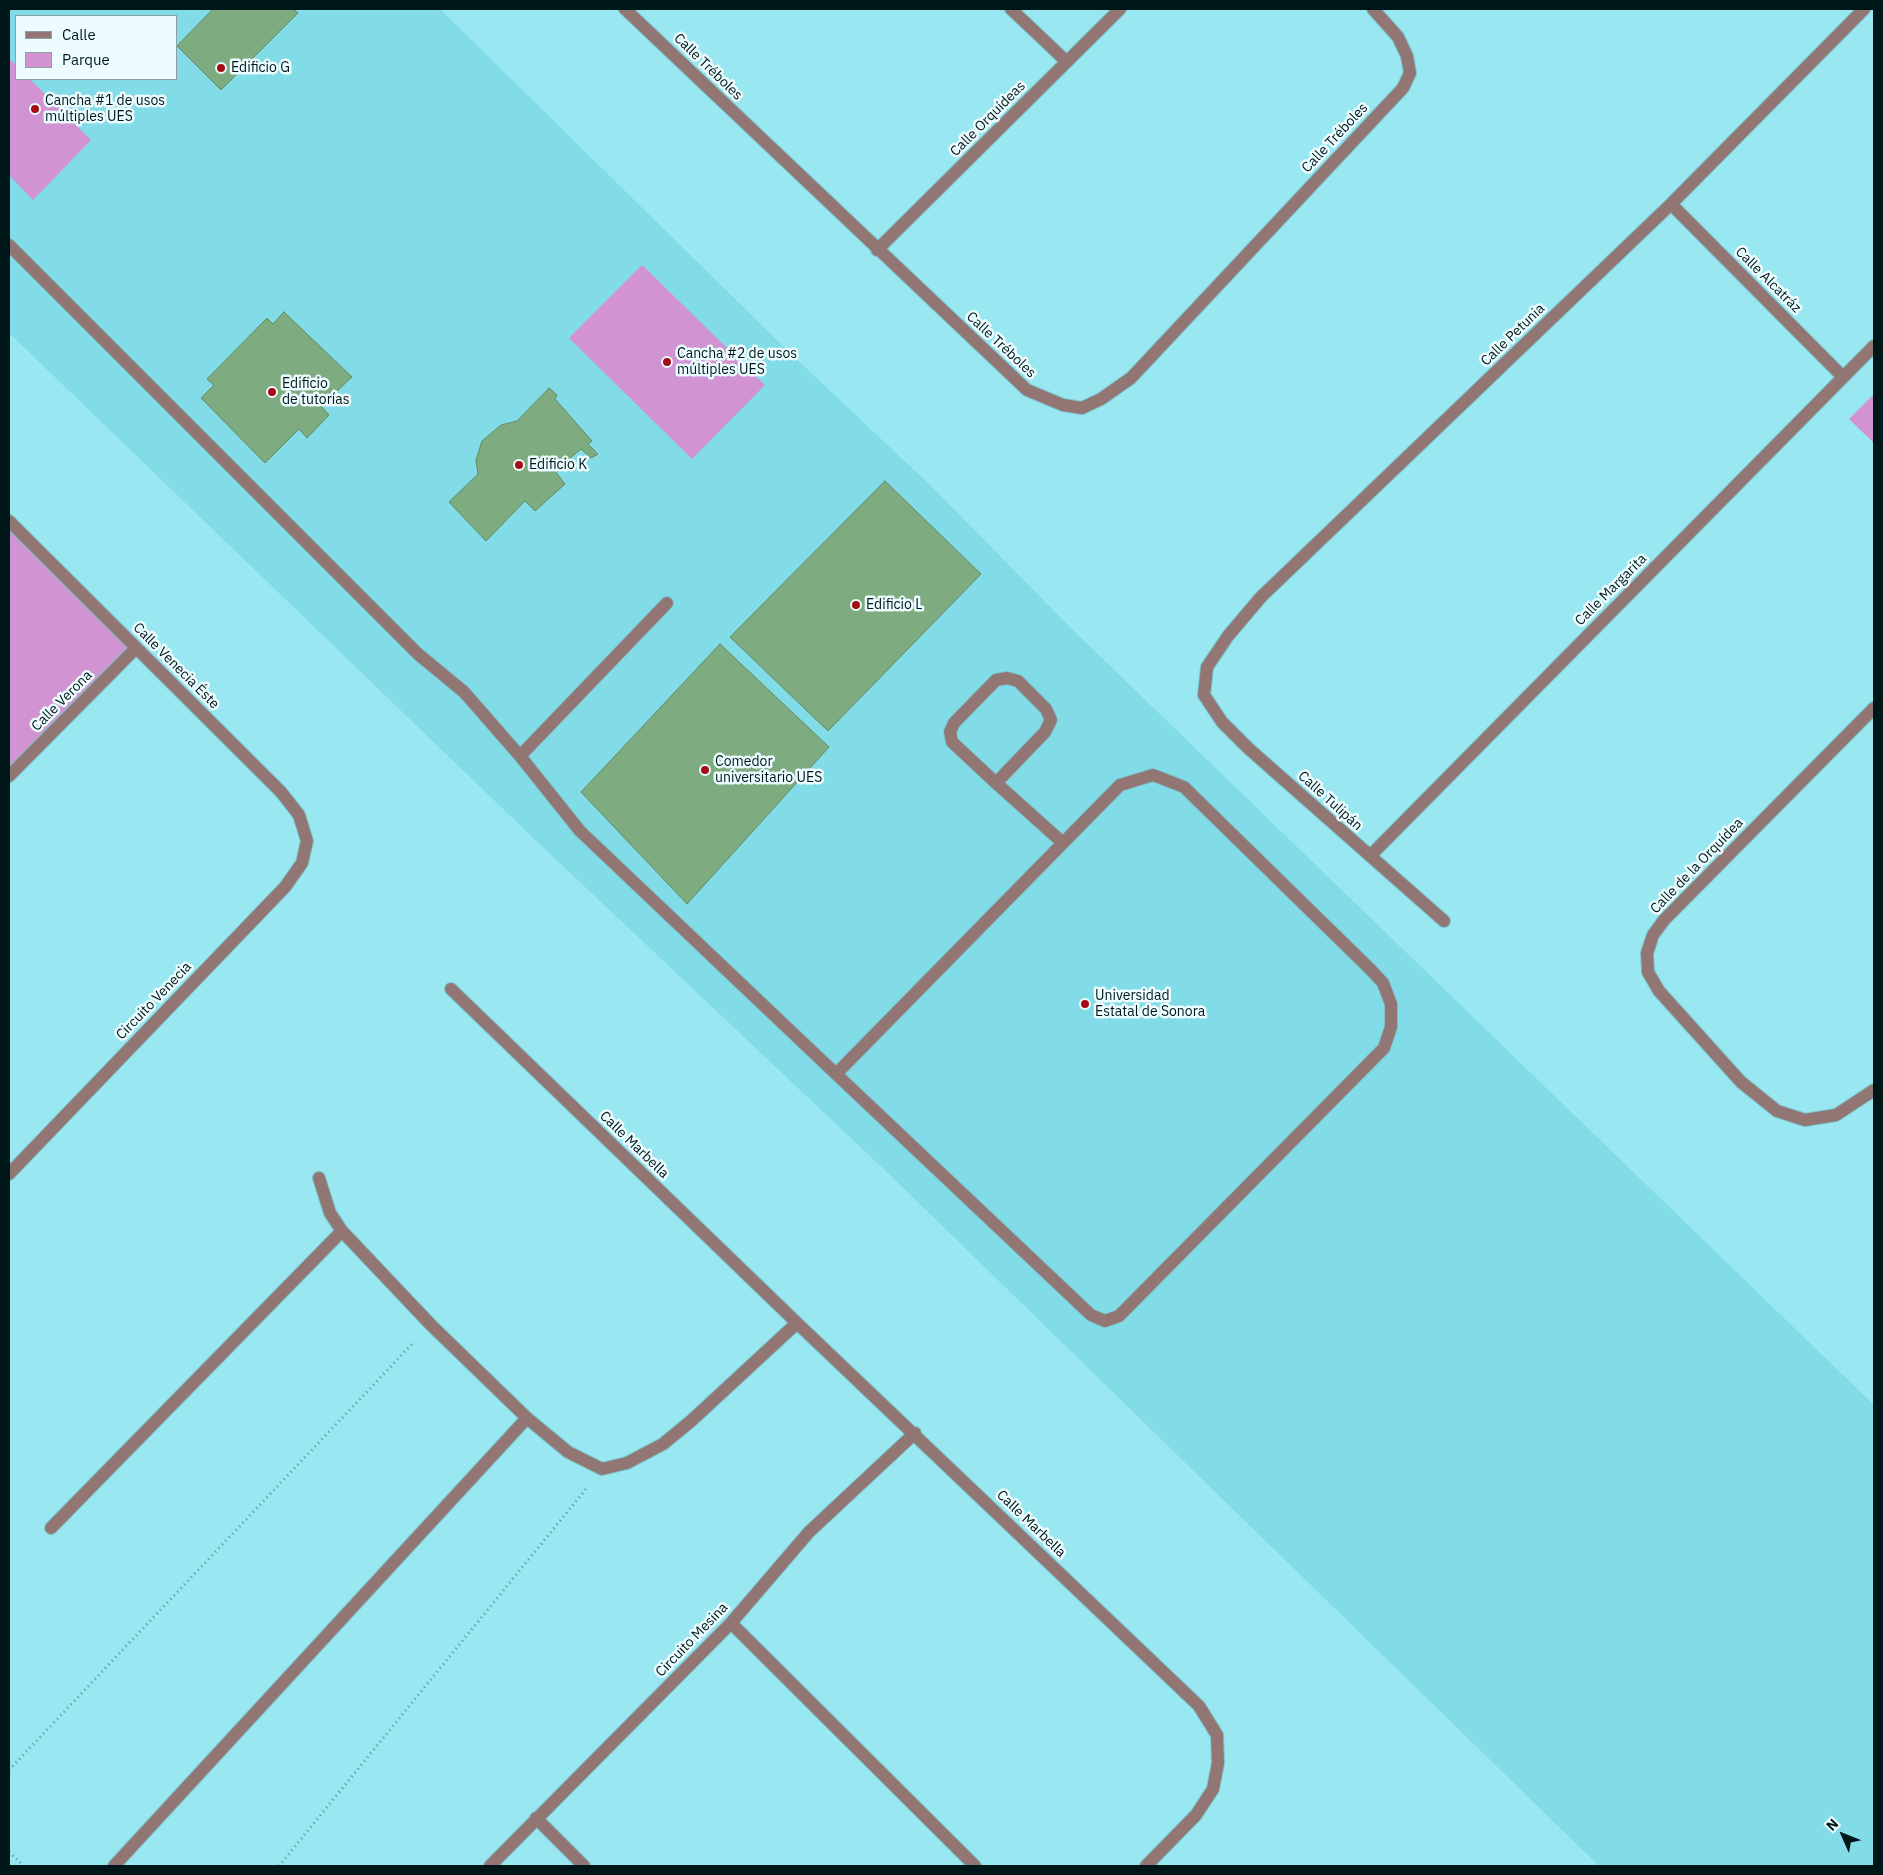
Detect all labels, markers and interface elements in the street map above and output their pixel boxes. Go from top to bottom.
legend [15,15,178,80]
text: Calle [62,25,96,44]
street label: Calle Tréboles [670,30,746,104]
text: Parque [62,50,110,69]
place label: Edificio G [231,60,290,76]
marker: Edificio G [215,62,227,74]
street label: Calle Orquídeas [947,78,1029,160]
place label: Cancha #1 de usos múltiples UES [45,93,165,125]
street label: Calle Tréboles [1298,100,1372,176]
marker: Cancha #1 de usos múltiples UES [29,103,41,115]
street label: Calle Alcatráz [1732,244,1804,316]
street label: Calle Petunia [1478,300,1548,370]
street label: Calle Tréboles [963,308,1039,382]
place label: Cancha #2 de usos múltiples UES [677,346,797,378]
marker: Cancha #2 de usos múltiples UES [661,356,673,368]
place label: Edificio de tutorías [282,376,350,408]
marker: Edificio de tutorías [266,386,278,398]
place label: Edificio K [529,457,587,473]
marker: Edificio K [513,459,525,471]
street label: Calle Margarita [1572,551,1650,629]
place label: Edificio L [866,597,922,613]
marker: Edificio L [850,599,862,611]
street label: Calle Venecia Éste [129,619,223,713]
street label: Calle Verona [28,667,96,735]
place label: Comedor universitario UES [715,754,822,786]
marker: Comedor universitario UES [699,764,711,776]
street label: Calle Tulipán [1294,768,1366,834]
street label: Calle de la Orquídea [1647,815,1747,917]
street label: Circuito Venecia [113,959,195,1043]
place label: Universidad Estatal de Sonora [1095,988,1205,1020]
marker: Universidad Estatal de Sonora [1079,998,1091,1010]
street label: Calle Marbella [596,1108,672,1182]
street label: Calle Marbella [993,1487,1069,1561]
street label: Circuito Mesina [652,1599,732,1681]
north arrow [1818,1810,1868,1860]
text: N [1822,1815,1842,1834]

